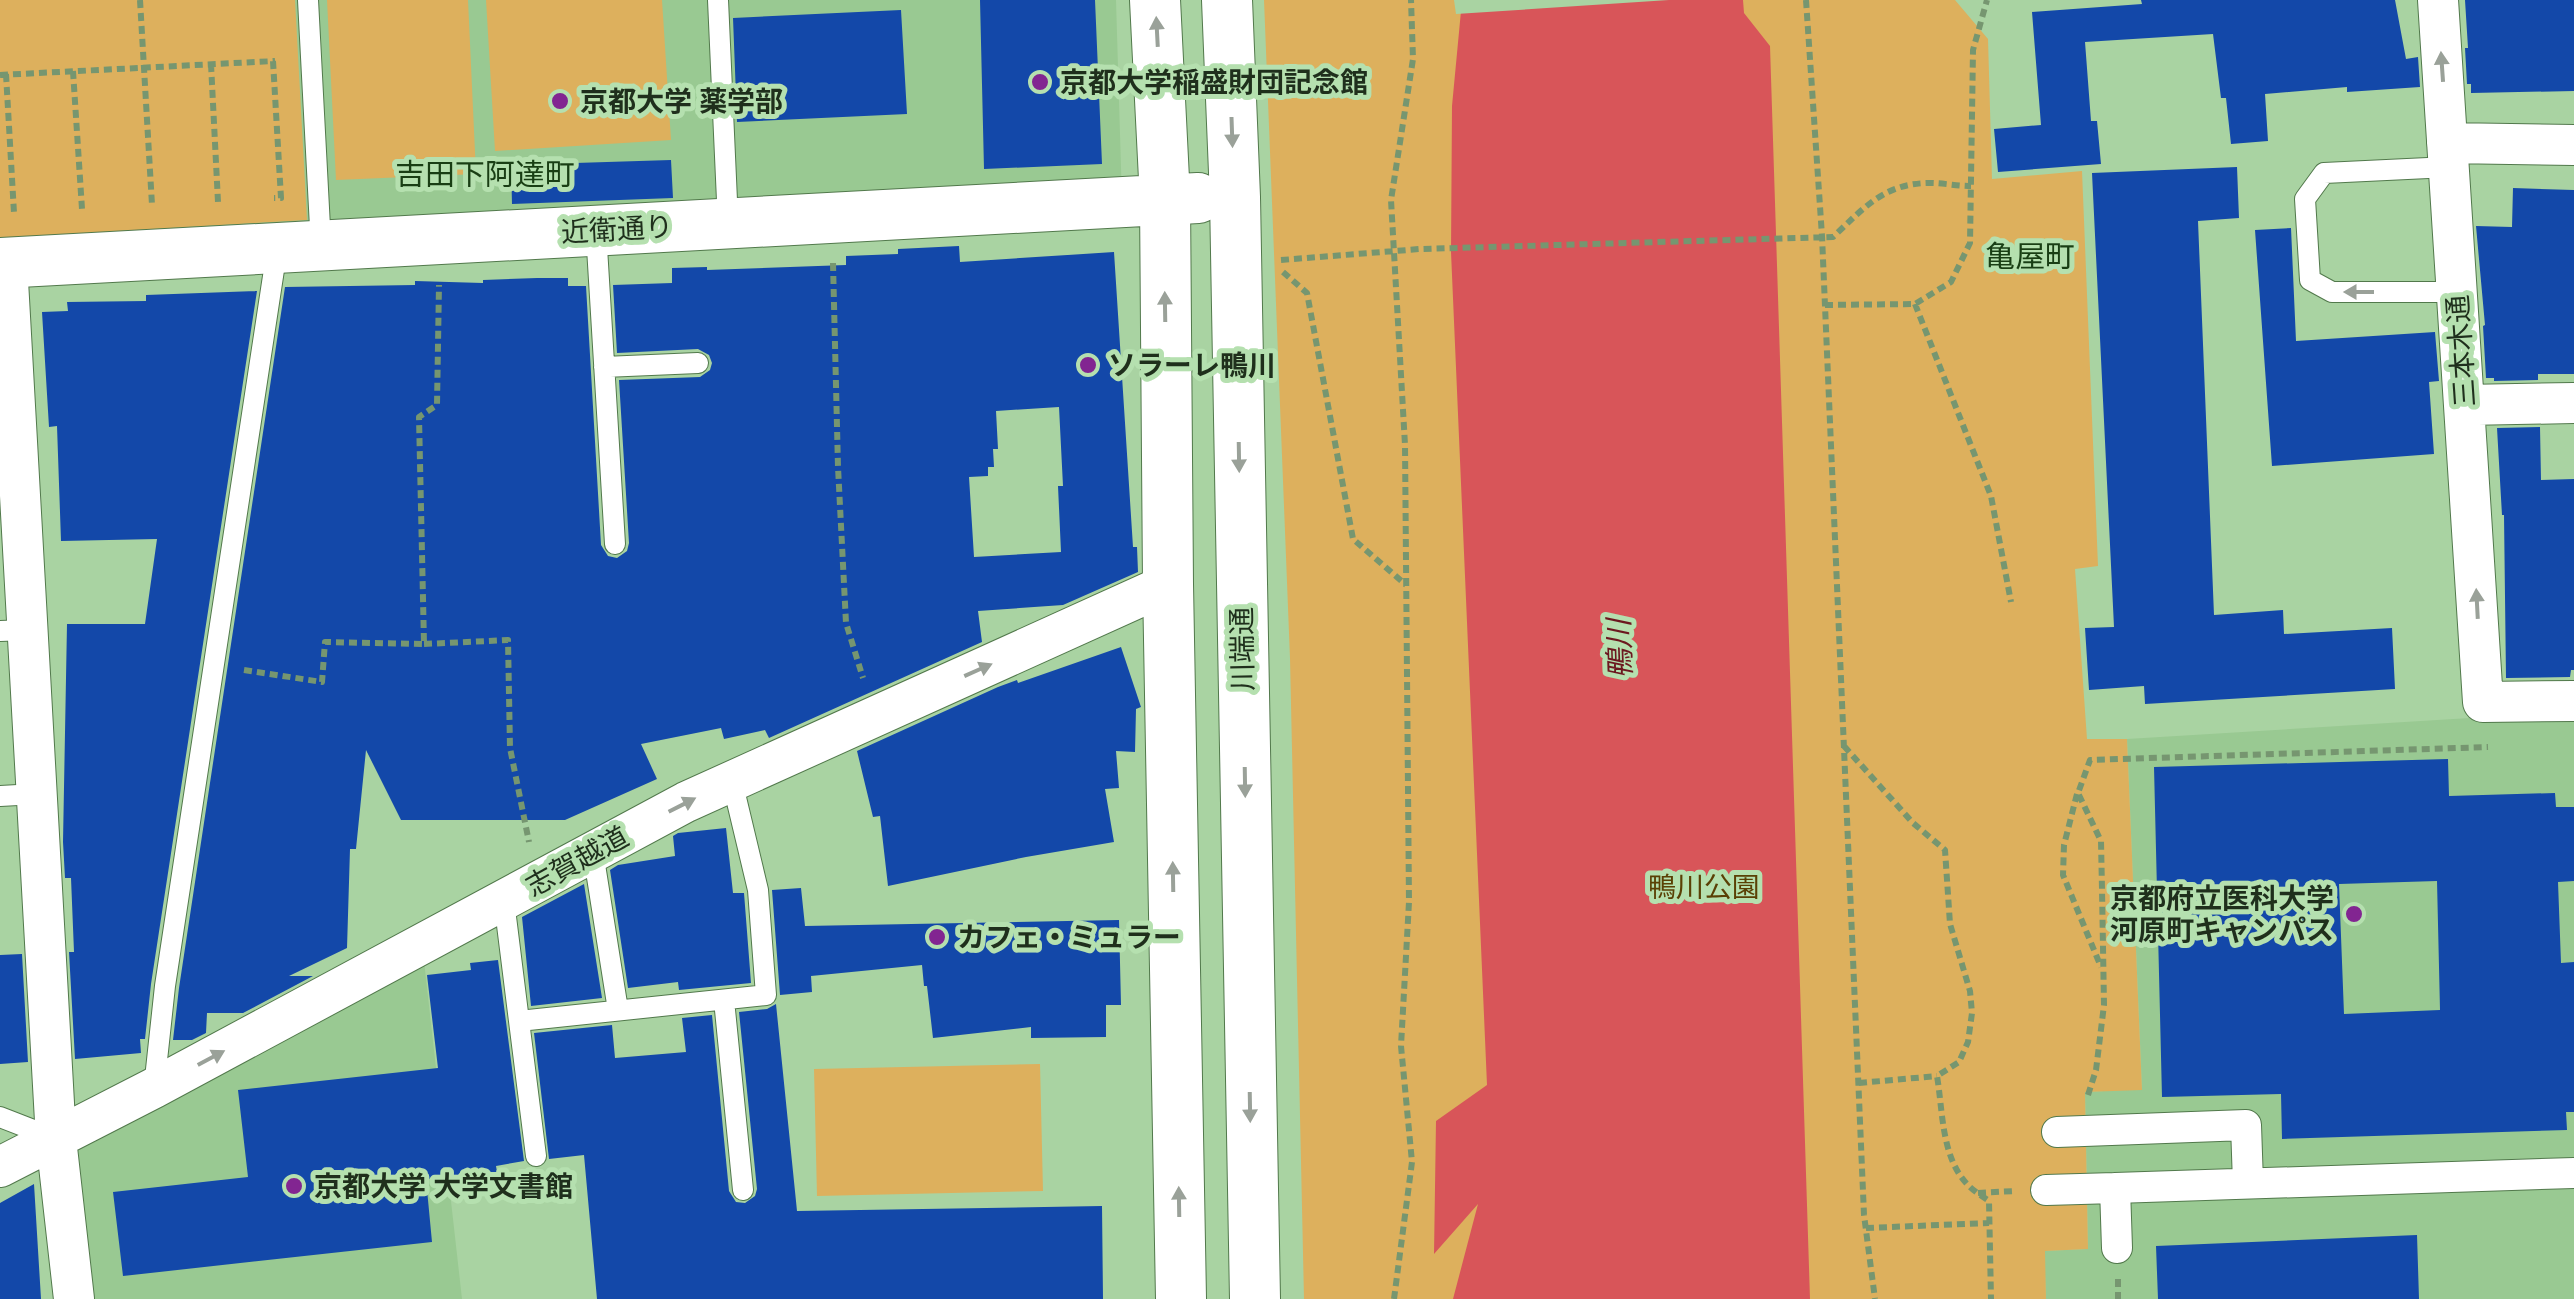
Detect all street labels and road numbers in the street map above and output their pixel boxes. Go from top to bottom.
street label: 近衛通り [560,210,674,249]
street label: 三本木通 [2441,294,2482,408]
street label: 川端通 [1225,607,1260,691]
street label: 志賀越道 [520,820,634,903]

